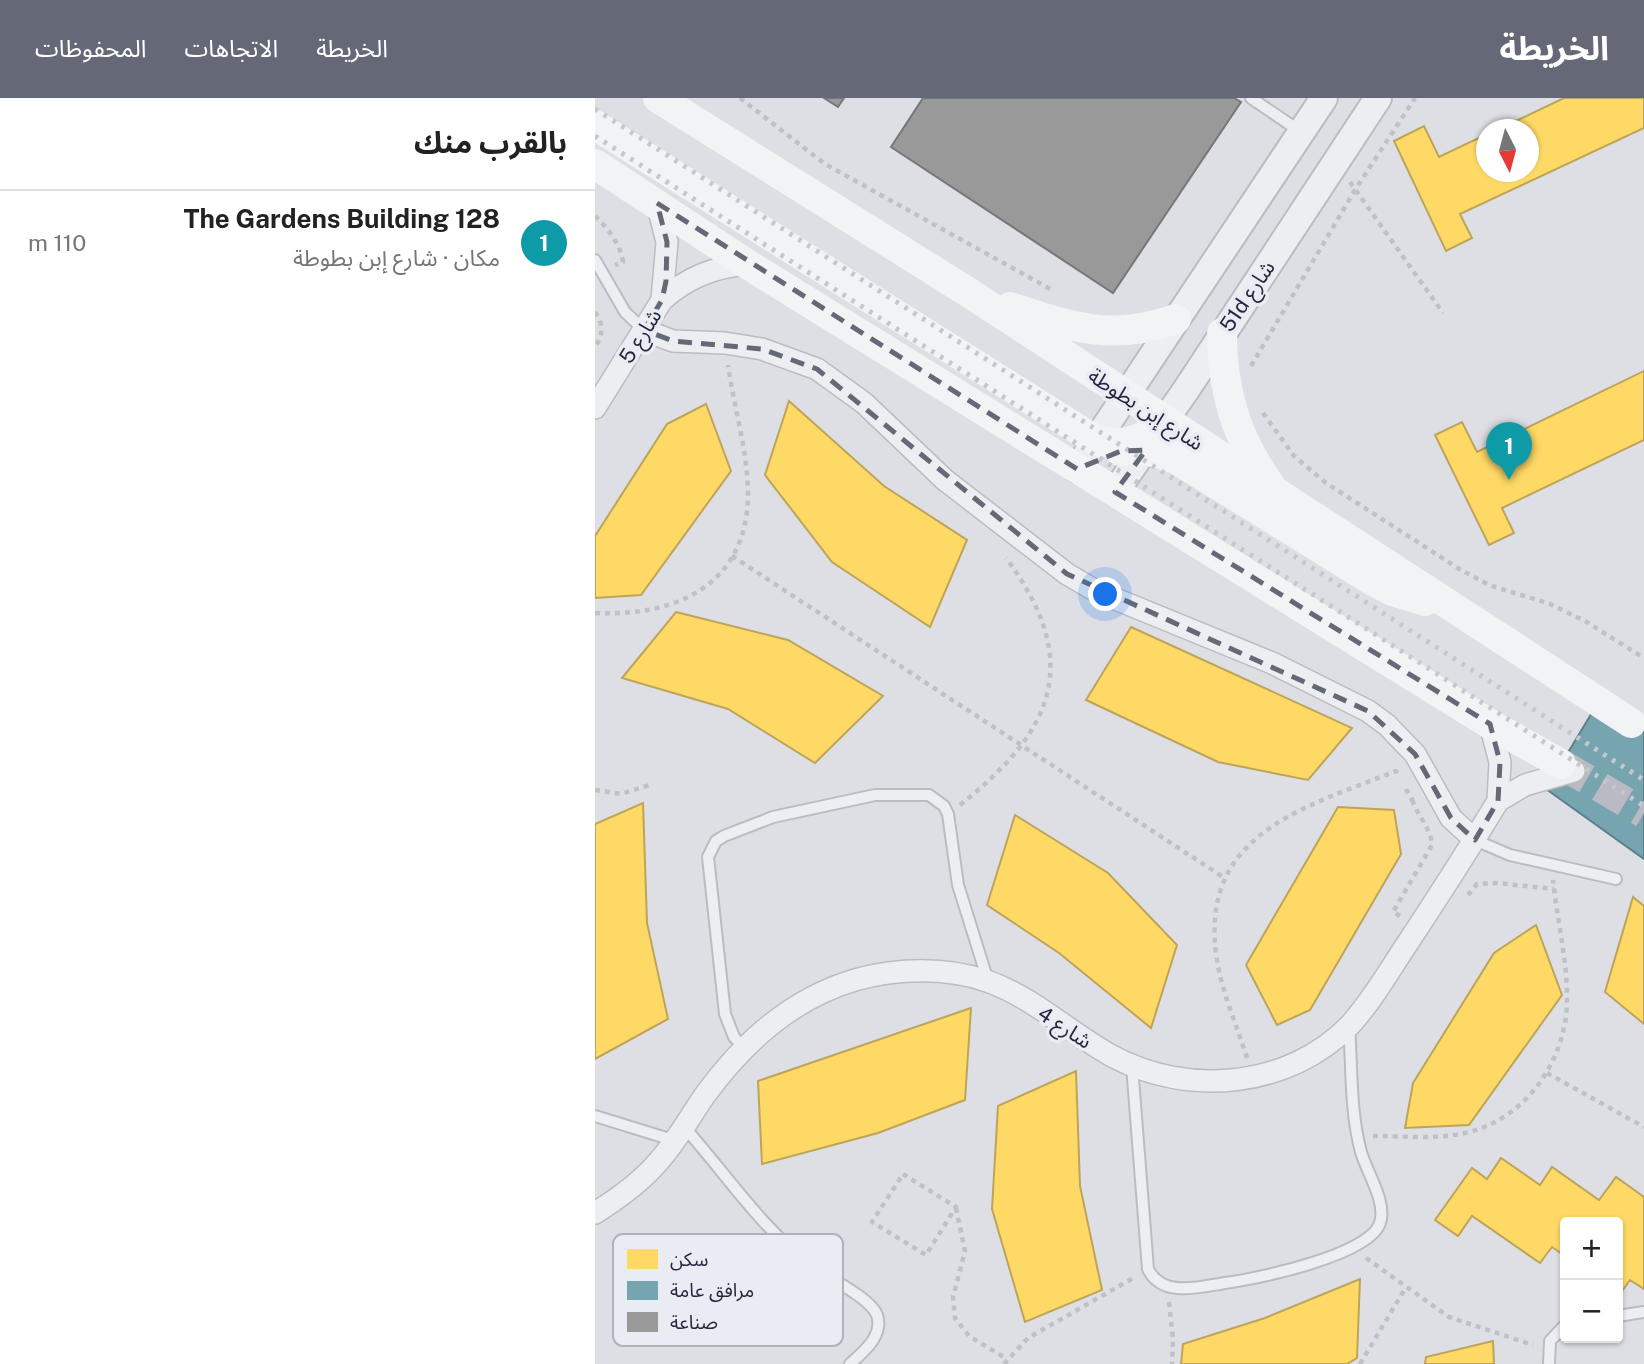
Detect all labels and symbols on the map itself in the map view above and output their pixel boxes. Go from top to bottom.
north arrow [1476,119,1539,182]
street label: 51d شارع [1214,256,1282,338]
street label: شارع 5 [614,304,669,369]
street label: شارع إبن بطوطة [1082,363,1208,458]
pin: 1 [1486,422,1532,480]
your location [1088,577,1122,611]
street label: شارع 4 [1032,1000,1097,1056]
legend [613,1234,843,1346]
text: سكن [670,1248,708,1271]
text: مرافق عامة [670,1279,754,1302]
text: صناعة [670,1311,718,1333]

